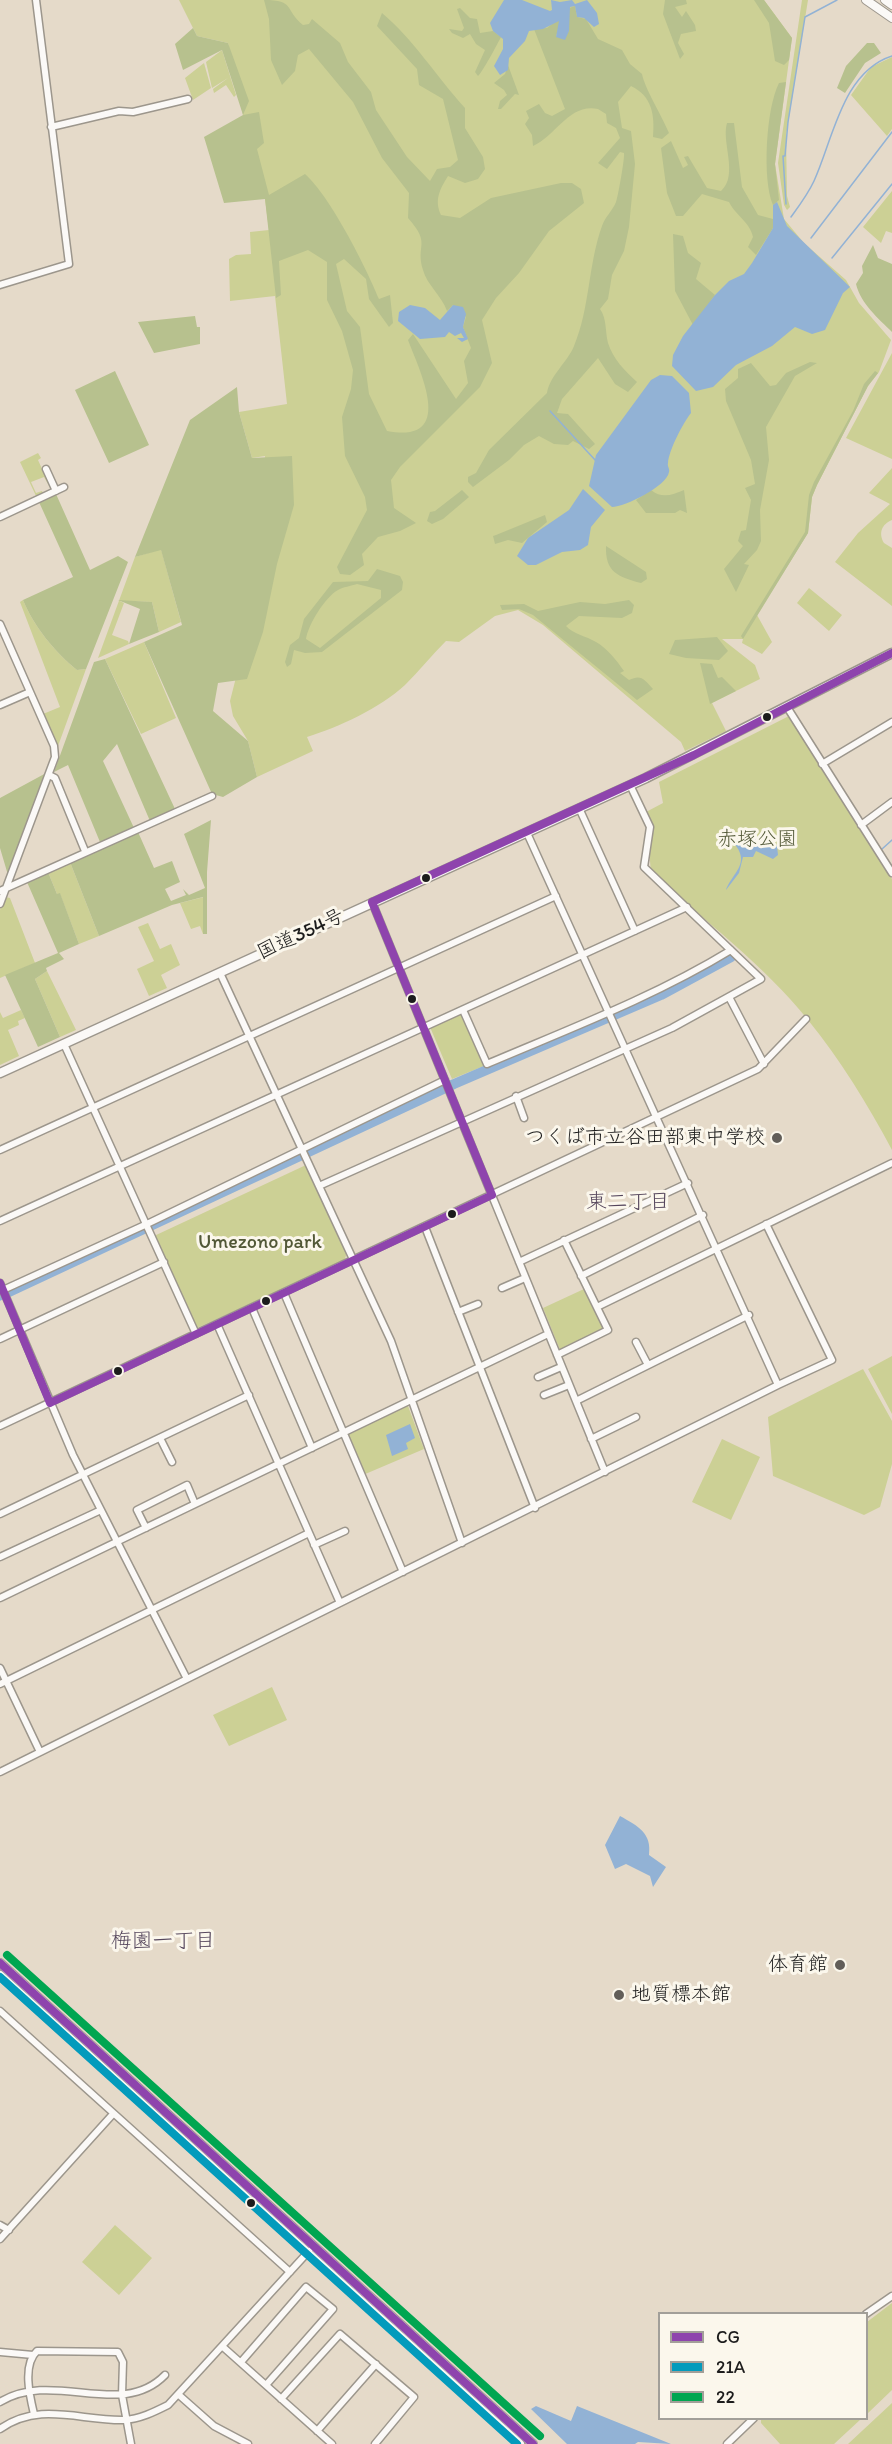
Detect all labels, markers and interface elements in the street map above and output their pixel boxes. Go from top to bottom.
unlabelled marker [761,711,773,723]
park label: 赤塚公園 [717,828,797,852]
unlabelled marker [420,872,432,884]
street label: 国道354号 [254,904,348,966]
unlabelled marker [406,993,418,1005]
place label: つくば市立谷田部東中学校 [525,1126,765,1150]
marker: つくば市立谷田部東中学校 [770,1131,784,1145]
district label: 東二丁目 [586,1190,670,1216]
unlabelled marker [446,1208,458,1220]
park label: Umezono park [198,1231,322,1255]
unlabelled marker [260,1295,272,1307]
unlabelled marker [112,1365,124,1377]
district label: 梅園一丁目 [111,1929,215,1955]
place label: 体育館 [768,1953,828,1977]
marker: 体育館 [833,1958,847,1972]
place label: 地質標本館 [631,1983,731,2007]
marker: 地質標本館 [612,1988,626,2002]
unlabelled marker [245,2197,257,2209]
legend [658,2312,868,2420]
text: CG [716,2326,740,2348]
text: 21A [716,2356,745,2378]
text: 22 [716,2386,735,2408]

